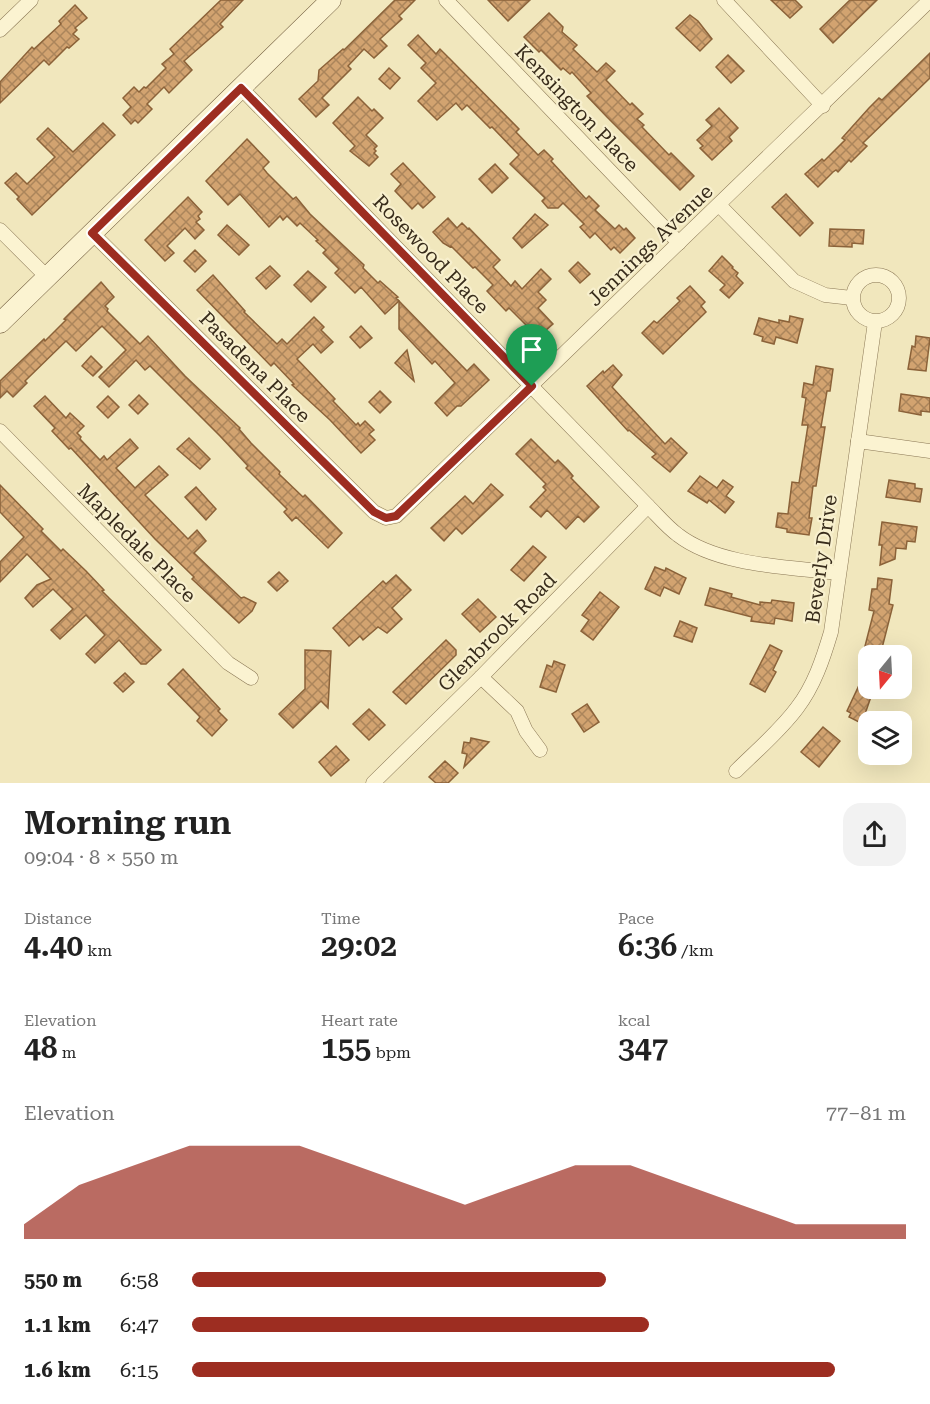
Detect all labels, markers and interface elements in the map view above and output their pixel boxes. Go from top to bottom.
street label: Kensington Place [510,39,644,177]
street label: Jennings Avenue [582,179,718,311]
street label: Rosewood Place [368,189,494,319]
street label: Pasadena Place [194,306,316,428]
pin [506,324,557,386]
icon: arrive [515,333,548,366]
street label: Mapledale Place [73,479,201,607]
street label: Beverly Drive [800,493,842,625]
street label: Glenbrook Road [433,568,561,696]
north arrow [858,645,912,699]
map controls [858,645,912,765]
button: layers [858,711,912,765]
text: Morning run [24,803,231,842]
button: share [843,803,906,866]
text: 09:04 · 8 × 550 m [24,845,179,869]
text: Distance [24,909,92,928]
text: Time [321,909,360,928]
text: Pace [618,909,654,928]
text: 4.40 [24,928,83,963]
text: 29:02 [321,928,397,963]
text: 6:36 [618,928,677,963]
text: km [83,941,112,960]
text: /km [677,941,714,960]
text: Elevation [24,1011,97,1030]
text: Heart rate [321,1011,398,1030]
text: kcal [618,1011,650,1030]
text: 48 [24,1030,58,1065]
text: 155 [321,1030,371,1065]
text: 347 [618,1030,668,1065]
text: m [58,1043,76,1062]
text: bpm [371,1043,411,1062]
text: Elevation [24,1101,115,1125]
text: 77–81 m [826,1101,906,1125]
text: 550 m [24,1268,82,1292]
text: 6:58 [120,1268,159,1292]
text: 1.1 km [24,1313,91,1337]
text: 6:47 [120,1313,159,1337]
text: 1.6 km [24,1358,91,1382]
text: 6:15 [120,1358,159,1382]

